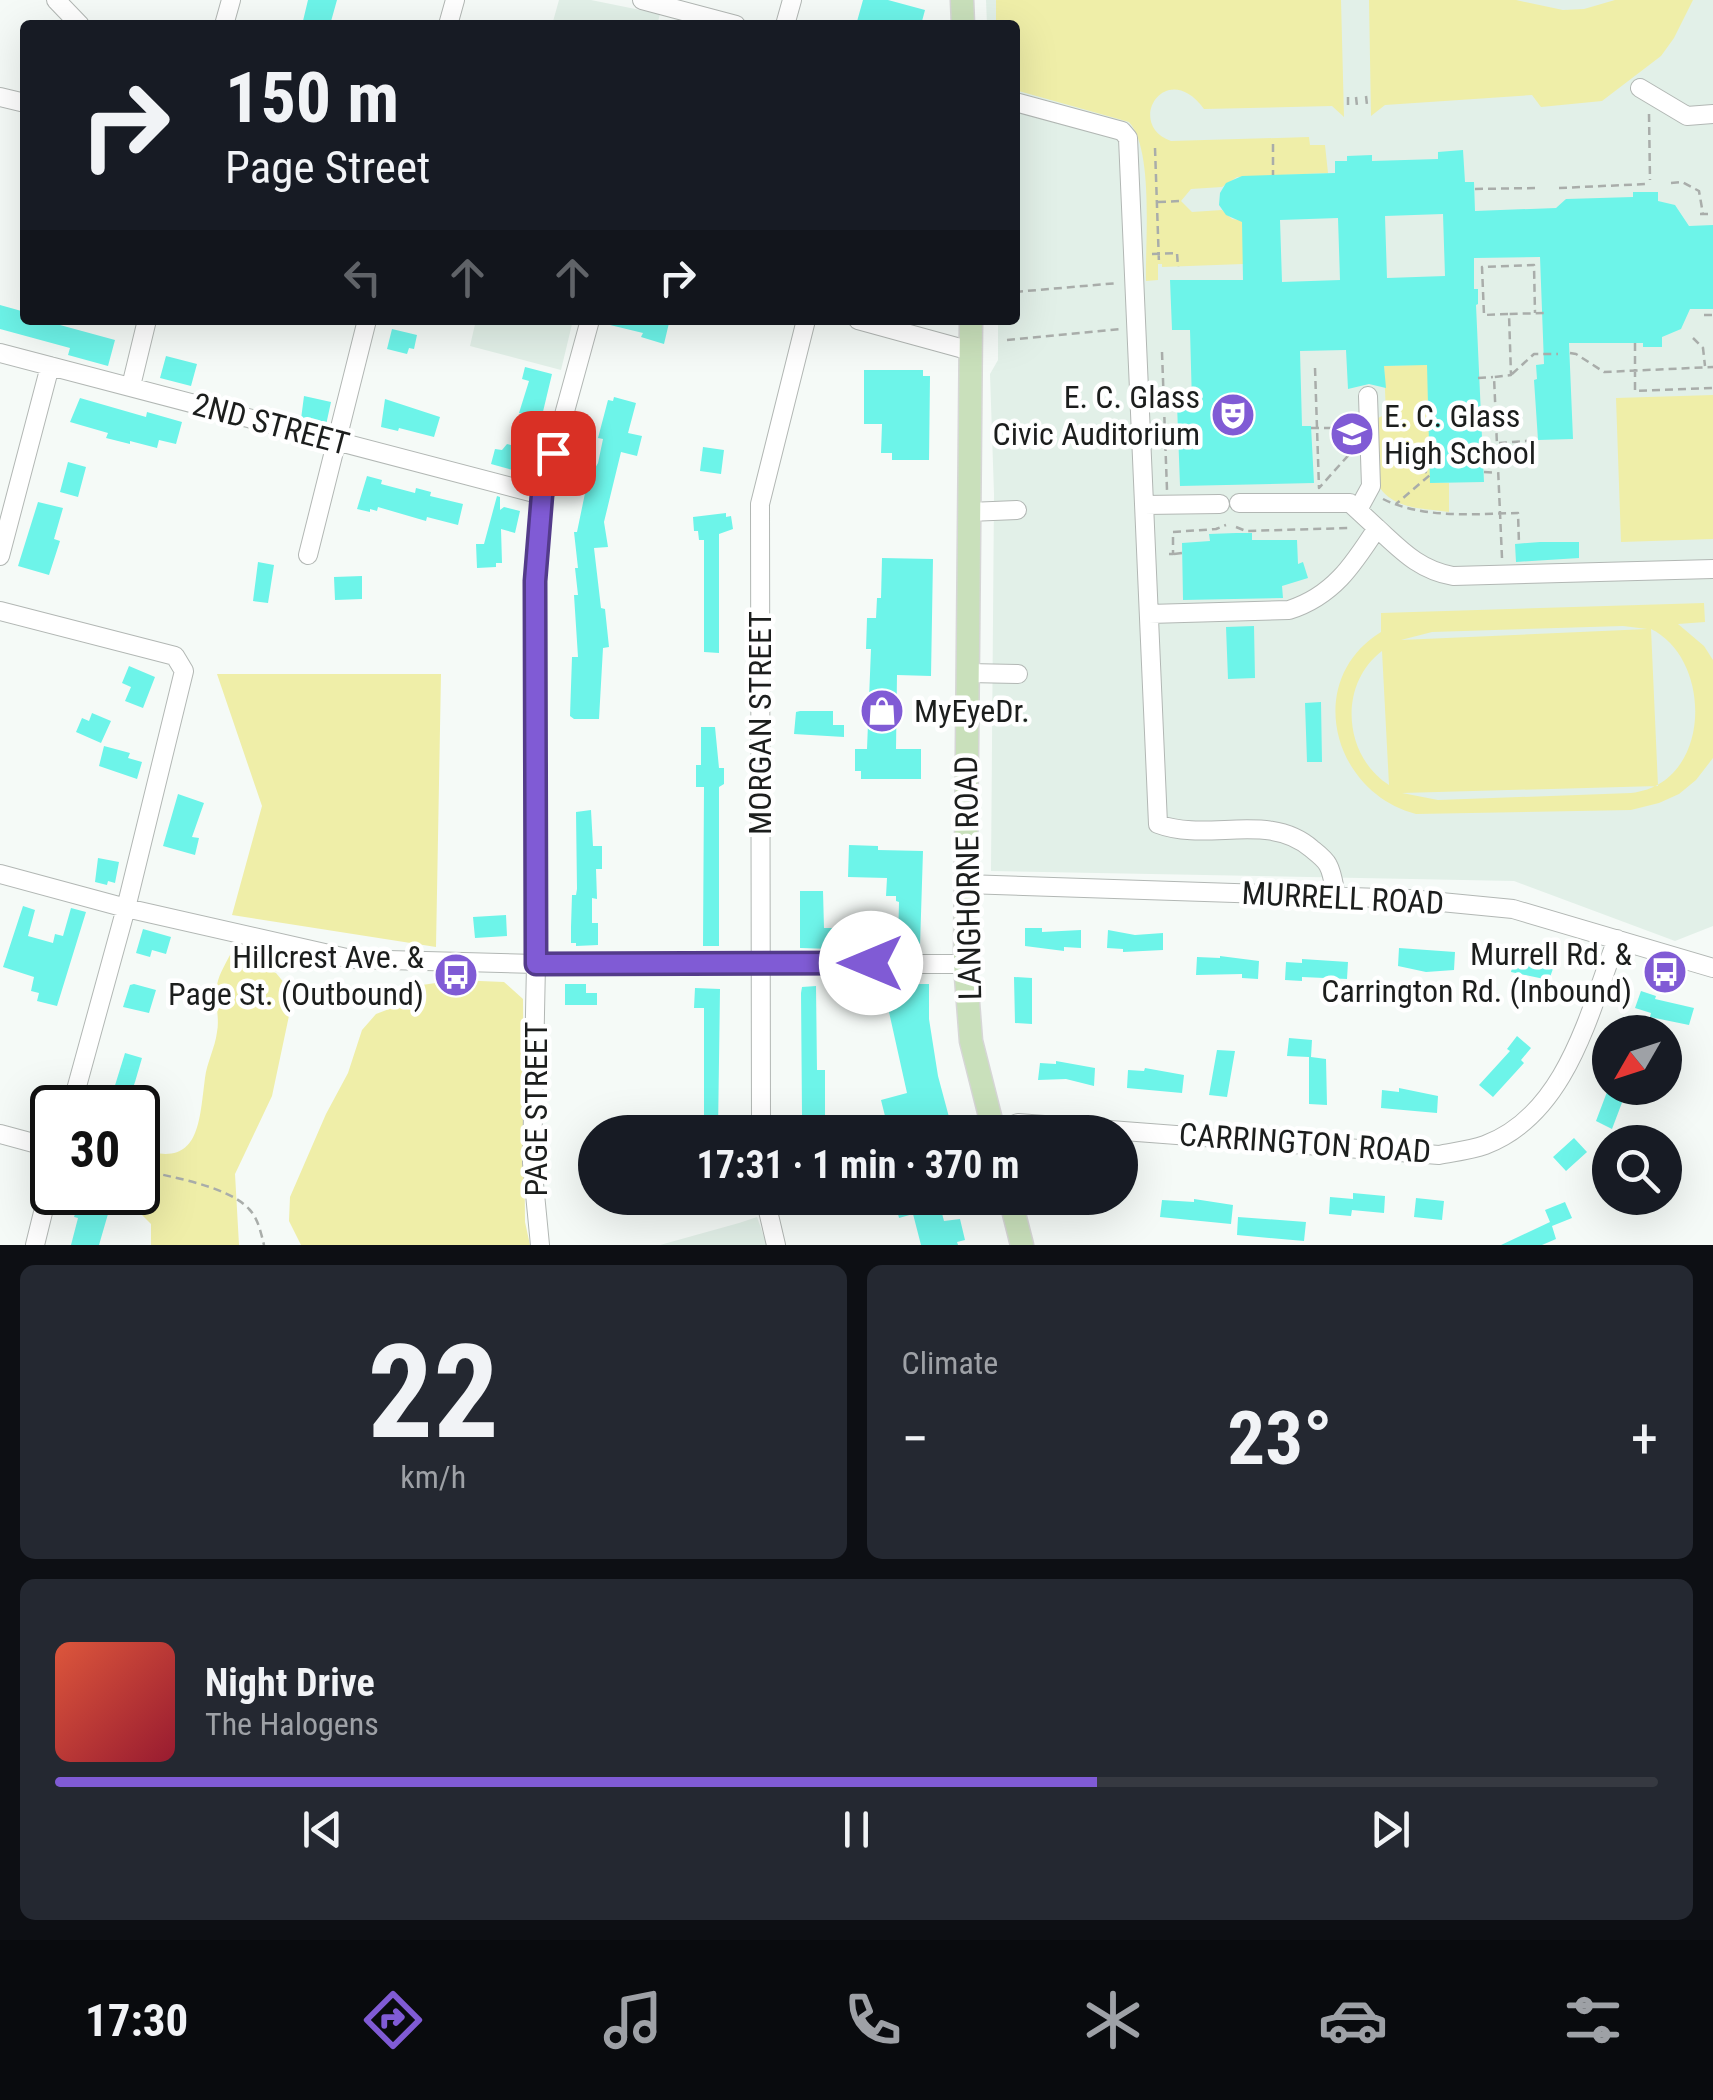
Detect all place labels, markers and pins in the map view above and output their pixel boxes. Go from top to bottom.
place label: E. C. Glass Civic Auditorium [993,378,1200,453]
theatre icon: E. C. Glass Civic Auditorium [1210,392,1256,438]
place label: E. C. Glass High School [1384,397,1536,472]
pin [511,411,596,496]
school or university icon: E. C. Glass High School [1329,411,1375,457]
shop icon: MyEyeDr. [859,688,905,734]
place label: MyEyeDr. [914,692,1030,730]
place label: Murrell Rd. & Carrington Rd. (Inbound) [1321,935,1633,1010]
place label: Hillcrest Ave. & Page St. (Outbound) [168,938,425,1013]
bus stop icon: Murrell Rd. & Carrington Rd. (Inbound) [1642,949,1688,995]
bus stop icon: Hillcrest Ave. & Page St. (Outbound) [433,952,479,998]

